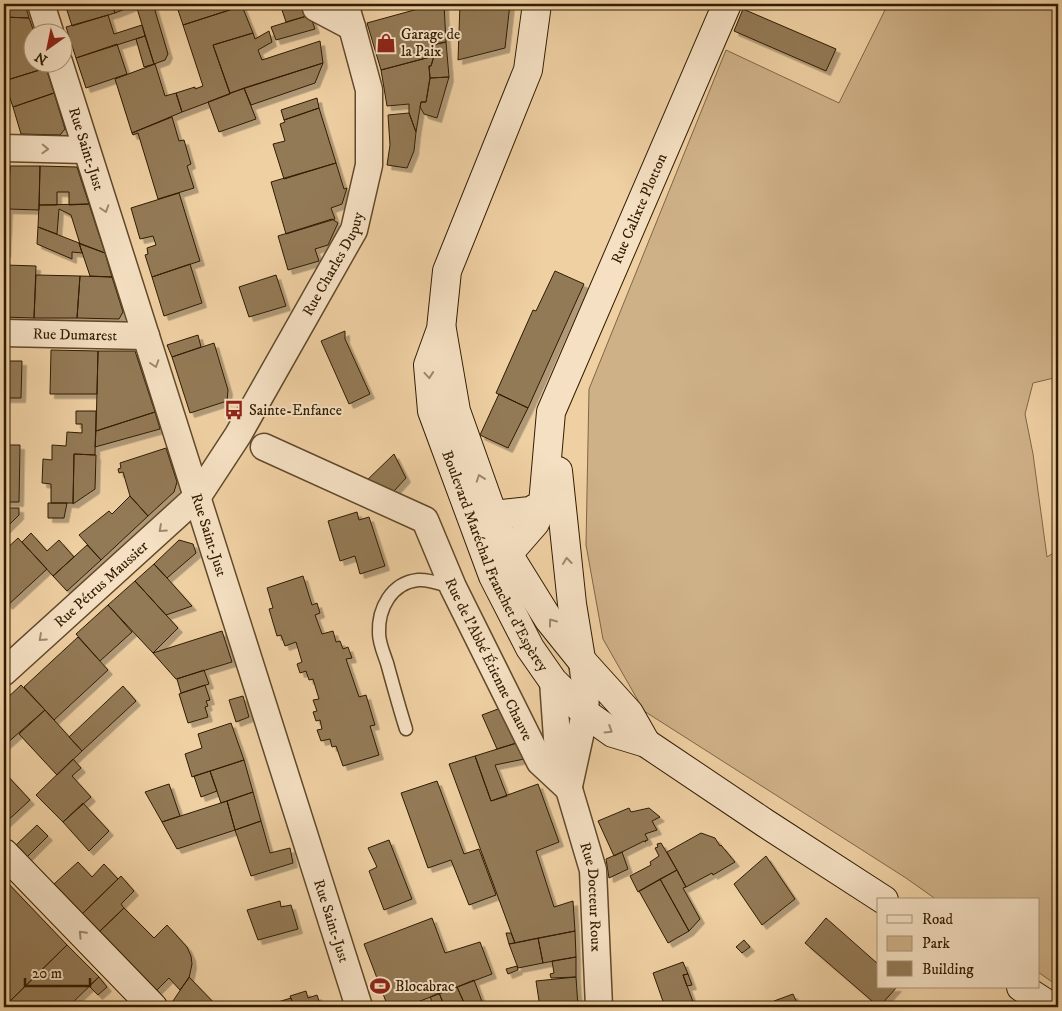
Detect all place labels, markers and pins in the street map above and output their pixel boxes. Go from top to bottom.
place label: Garage de la Paix [401,25,460,61]
shop icon: Garage de la Paix [375,32,397,54]
bus stop icon: Sainte-Enfance [223,399,245,421]
place label: Sainte-Enfance [249,401,342,420]
sports icon: Blocabrac [369,975,391,997]
place label: Blocabrac [395,977,455,996]

